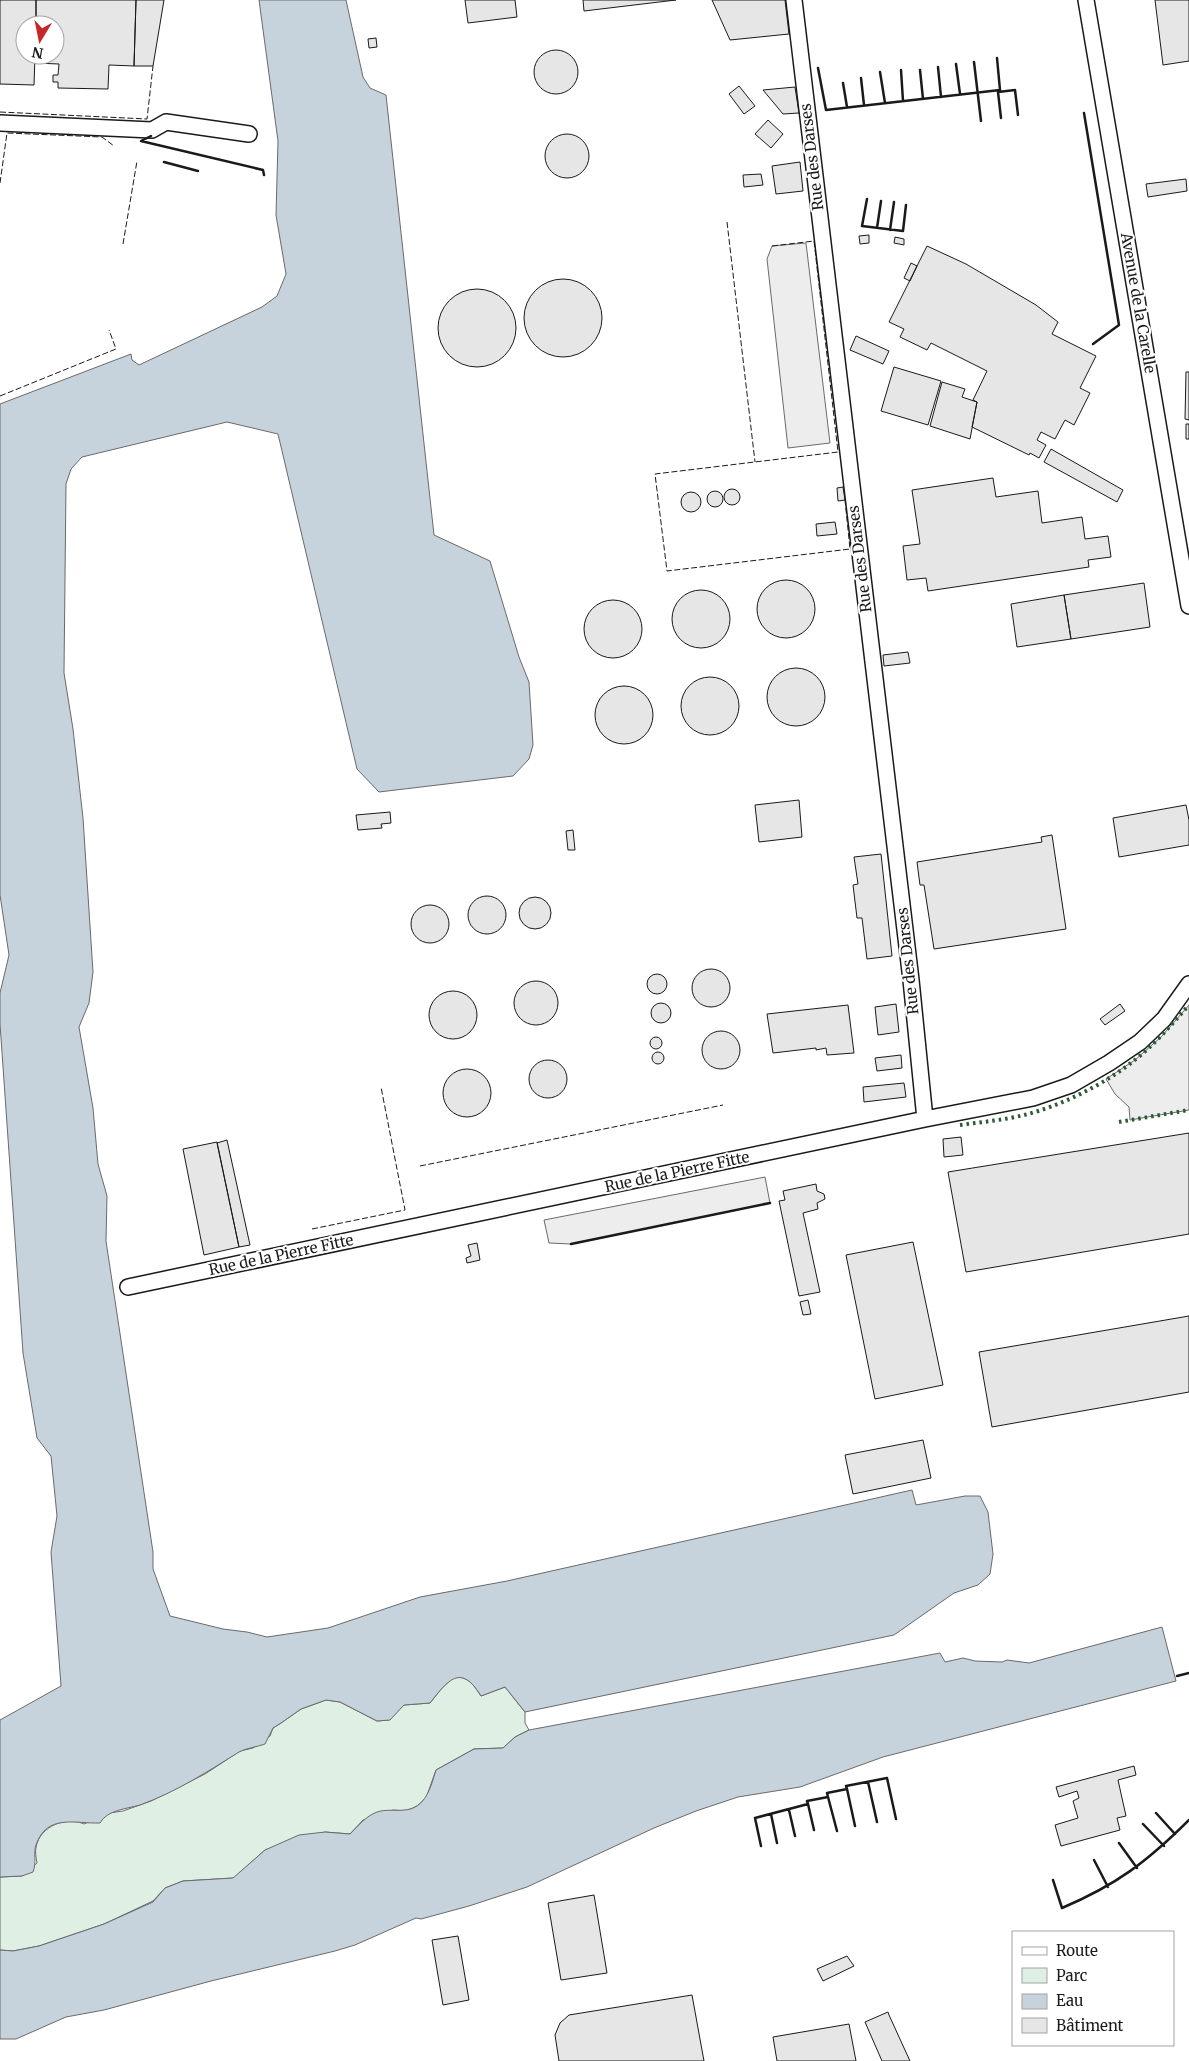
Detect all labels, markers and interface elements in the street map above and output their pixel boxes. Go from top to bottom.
north arrow [15,15,65,65]
text: N [31,43,45,63]
street label: Rue des Darses [796,102,827,212]
street label: Avenue de la Carelle [1117,230,1160,375]
street label: Rue des Darses [844,504,875,614]
street label: Rue des Darses [892,907,923,1016]
street label: Rue de la Pierre Fitte [603,1147,751,1196]
street label: Rue de la Pierre Fitte [207,1230,355,1279]
legend [1012,1931,1174,2046]
text: Route [1056,1941,1098,1960]
text: Parc [1056,1966,1088,1985]
text: Eau [1056,1991,1083,2010]
text: Bâtiment [1056,2016,1124,2035]

